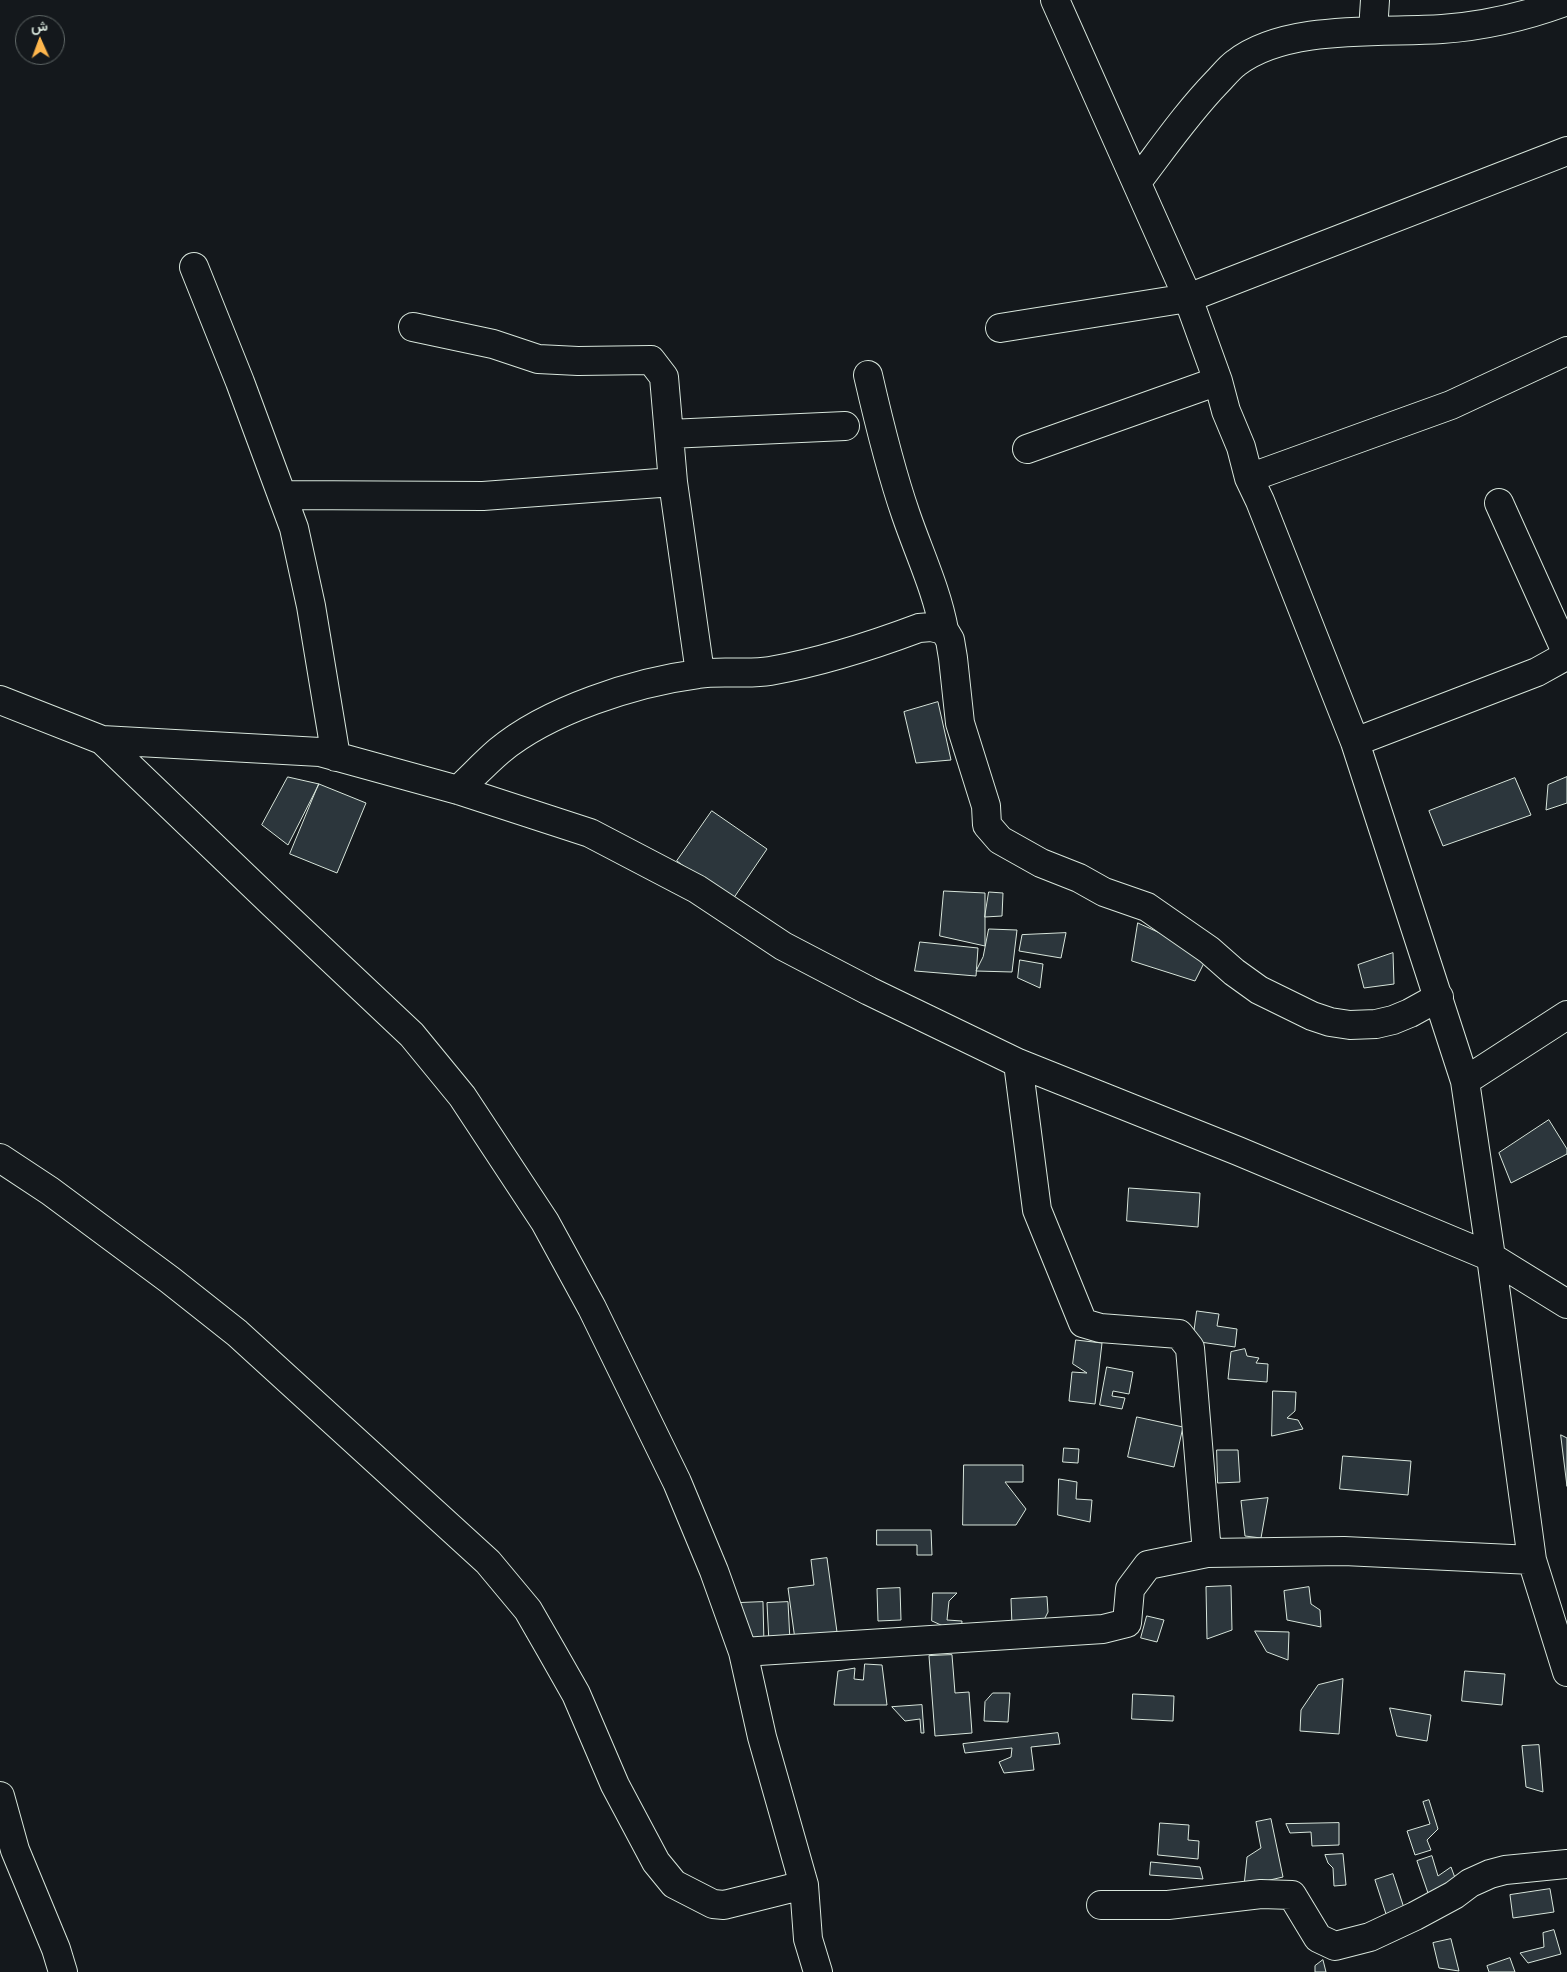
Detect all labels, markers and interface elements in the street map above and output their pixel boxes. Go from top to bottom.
north arrow [15,15,65,65]
text: ش [31,16,48,35]

